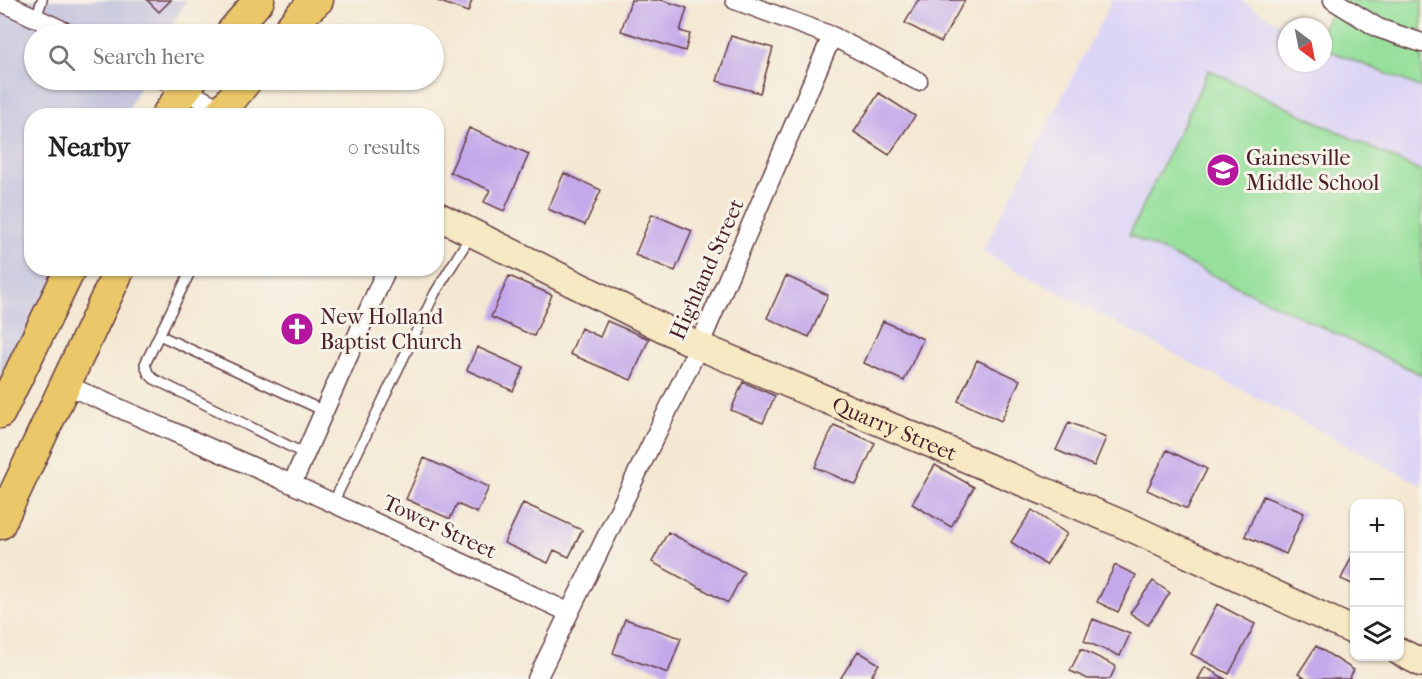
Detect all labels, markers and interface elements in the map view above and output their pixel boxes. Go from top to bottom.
north arrow [1278,18,1332,72]
search box [24,24,444,90]
icon: search [45,41,78,74]
text: Search here [93,44,205,70]
text: Nearby [48,132,130,163]
text: 0 results [348,136,420,159]
place label: Gainesville Middle School [1246,145,1379,196]
school or university icon: Gainesville Middle School [1205,152,1241,188]
street label: Highland Street [664,195,750,344]
place label: New Holland Baptist Church [320,304,463,355]
church icon: New Holland Baptist Church [279,311,315,347]
street label: Quarry Street [828,391,961,467]
street label: Tower Street [379,489,501,565]
map controls [1350,499,1404,661]
button: + [1350,499,1404,553]
button: − [1350,553,1404,607]
button: layers [1350,607,1404,661]

